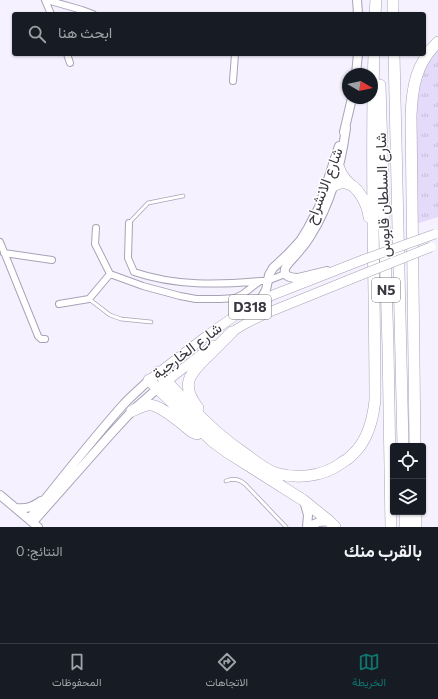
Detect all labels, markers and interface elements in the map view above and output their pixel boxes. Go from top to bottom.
search box [12,12,426,56]
icon: search [26,23,48,45]
text: ابحث هنا [58,23,112,41]
north arrow [342,68,378,104]
street label: شارع السلطان قابوس [371,132,396,258]
street label: شارع الانشراح [300,145,349,227]
road number: N5 [372,278,400,302]
road number: D318 [229,295,271,319]
street label: شارع الخارجية [148,318,227,385]
map controls [390,443,426,515]
button: locate [390,443,426,479]
button: layers [390,479,426,515]
text: بالقرب منك [344,540,422,561]
text: النتائج: 0 [16,543,63,559]
tab: المحفوظات [52,651,102,692]
tab: الاتجاهات [205,651,248,692]
tab: الخريطة [352,651,386,692]

